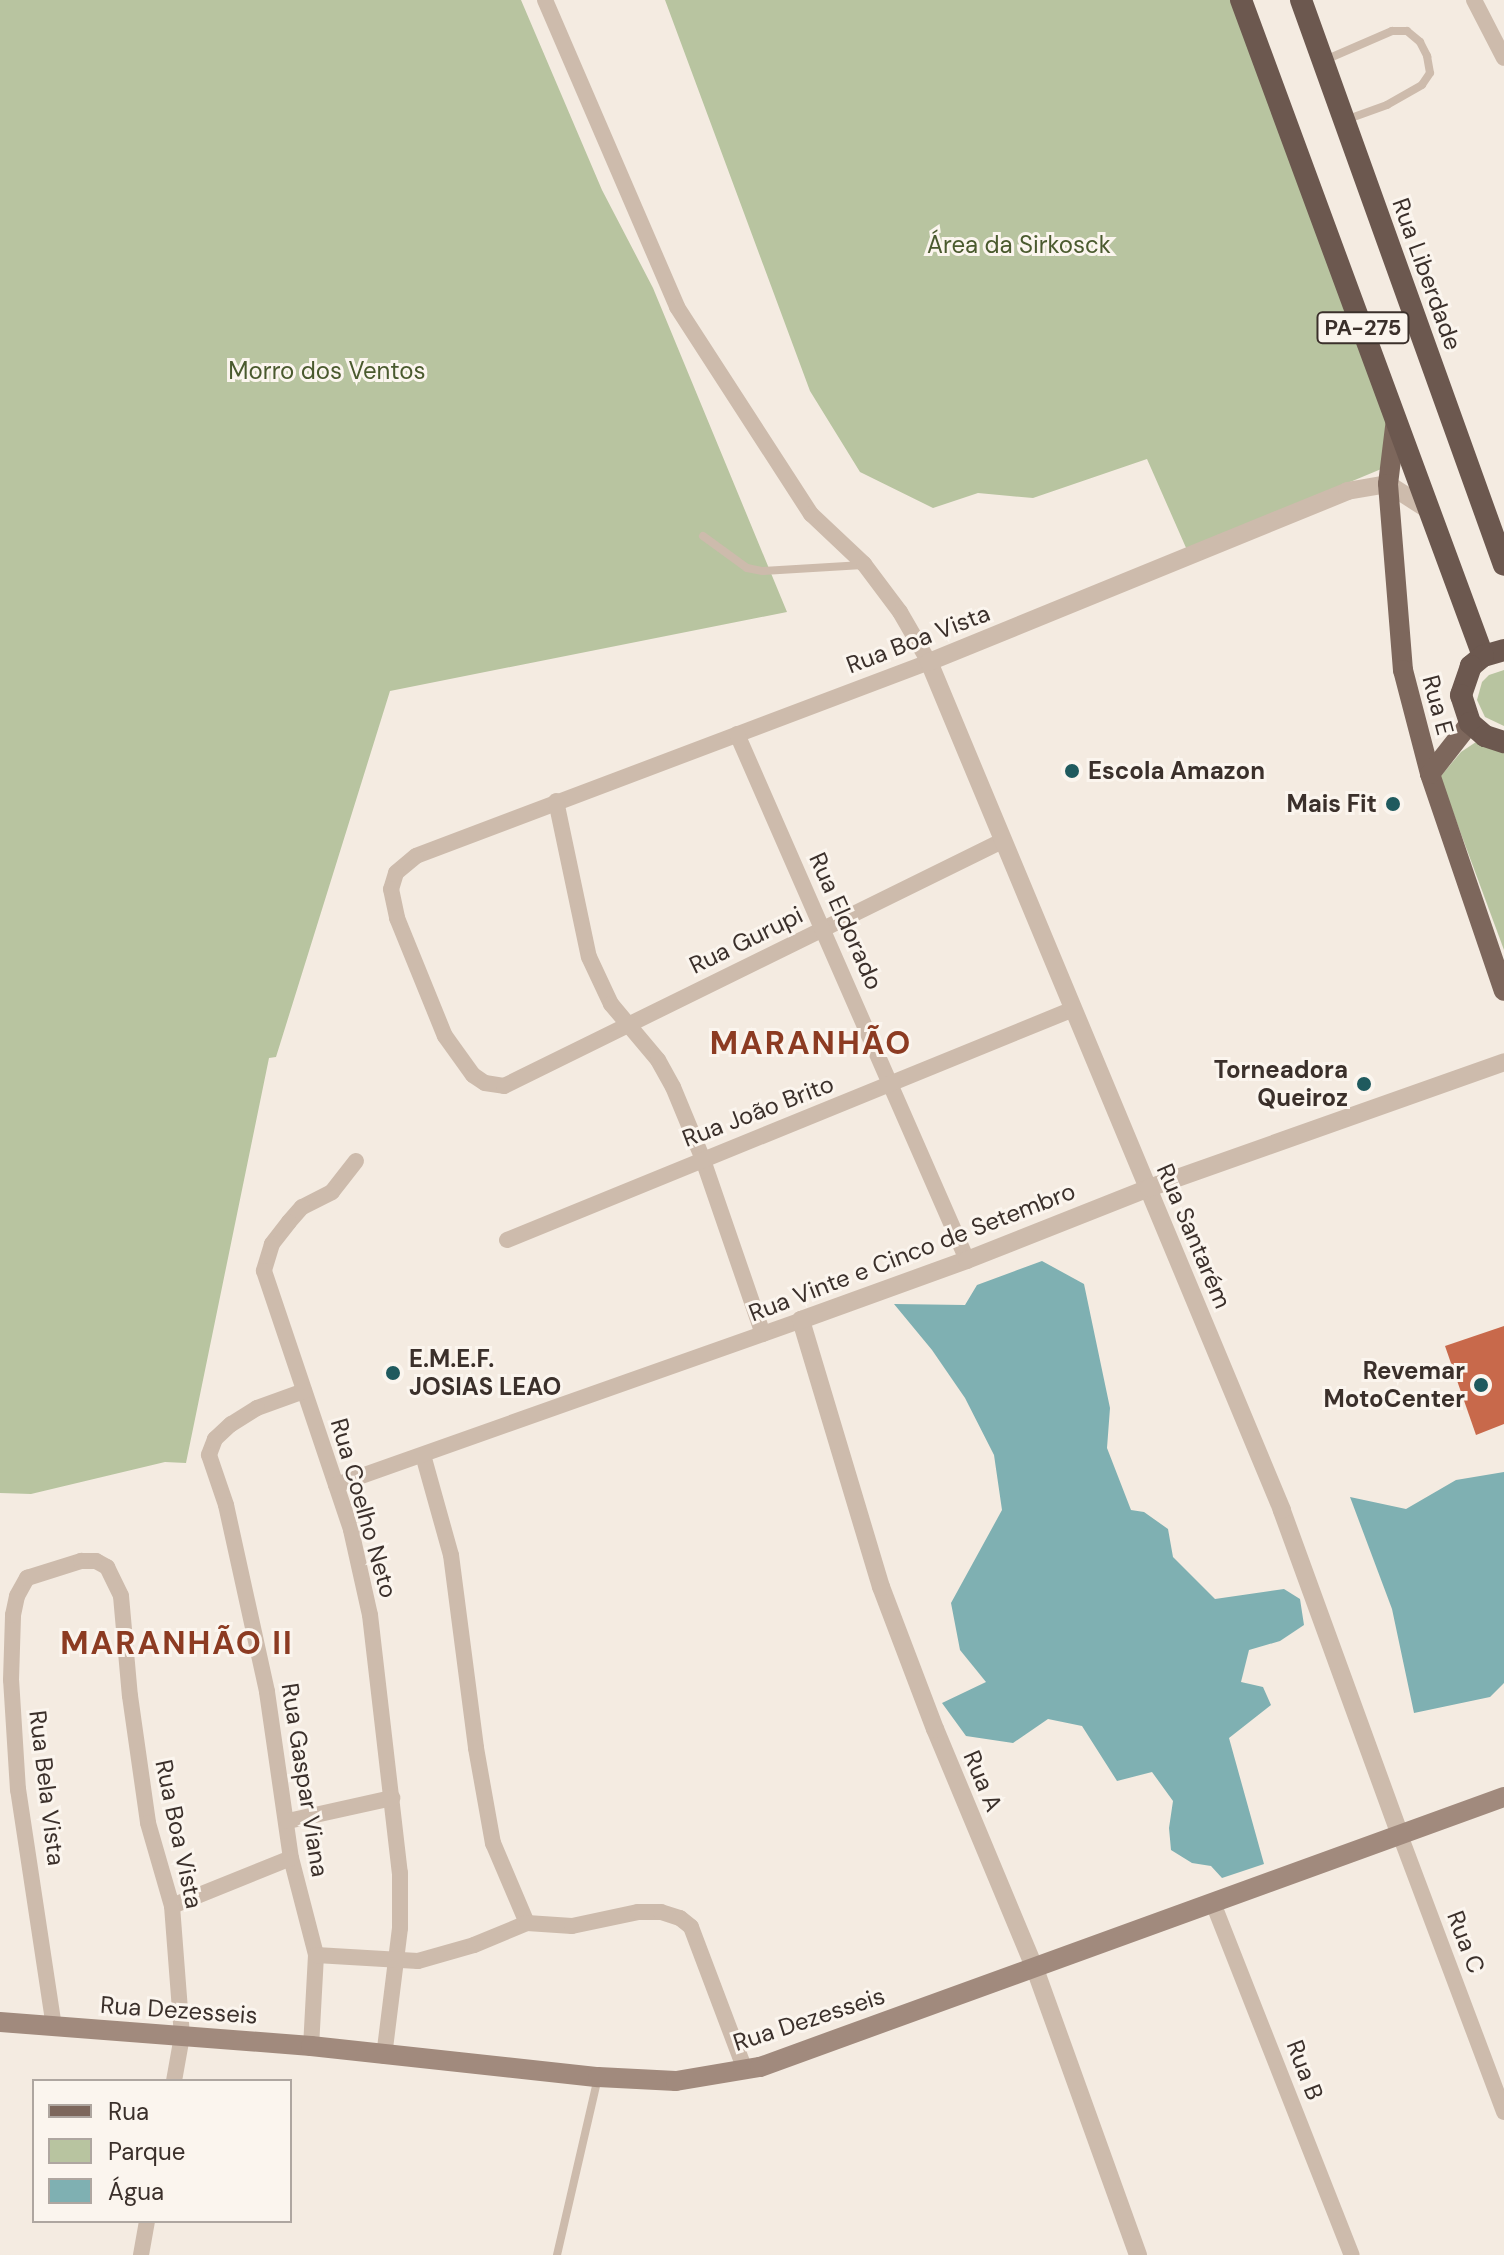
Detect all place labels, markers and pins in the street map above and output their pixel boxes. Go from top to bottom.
place label: Escola Amazon [1088,757,1265,785]
marker: Escola Amazon [1063,762,1081,780]
place label: Mais Fit [1286,790,1377,818]
marker: Mais Fit [1384,795,1402,813]
place label: Torneadora Queiroz [1214,1056,1348,1112]
marker: Torneadora Queiroz [1355,1075,1373,1093]
place label: E.M.E.F. JOSIAS LEAO [409,1345,561,1401]
place label: Revemar MotoCenter [1324,1357,1465,1413]
marker: E.M.E.F. JOSIAS LEAO [384,1364,402,1382]
marker: Revemar MotoCenter [1472,1376,1490,1394]

